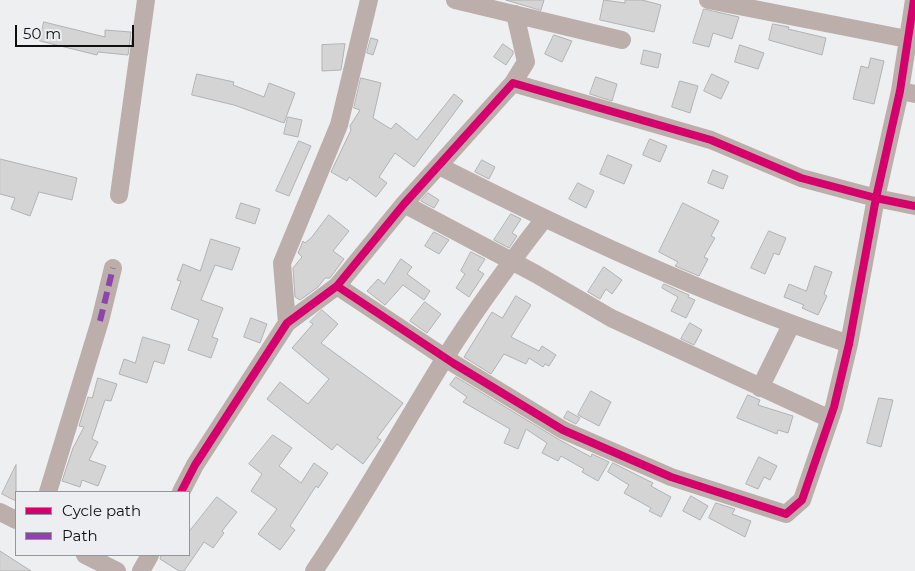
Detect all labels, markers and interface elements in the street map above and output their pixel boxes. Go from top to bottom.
scale bar [18,15,136,47]
text: 50 m [23,24,61,43]
legend [15,491,190,556]
text: Cycle path [62,501,141,520]
text: Path [62,526,98,545]

